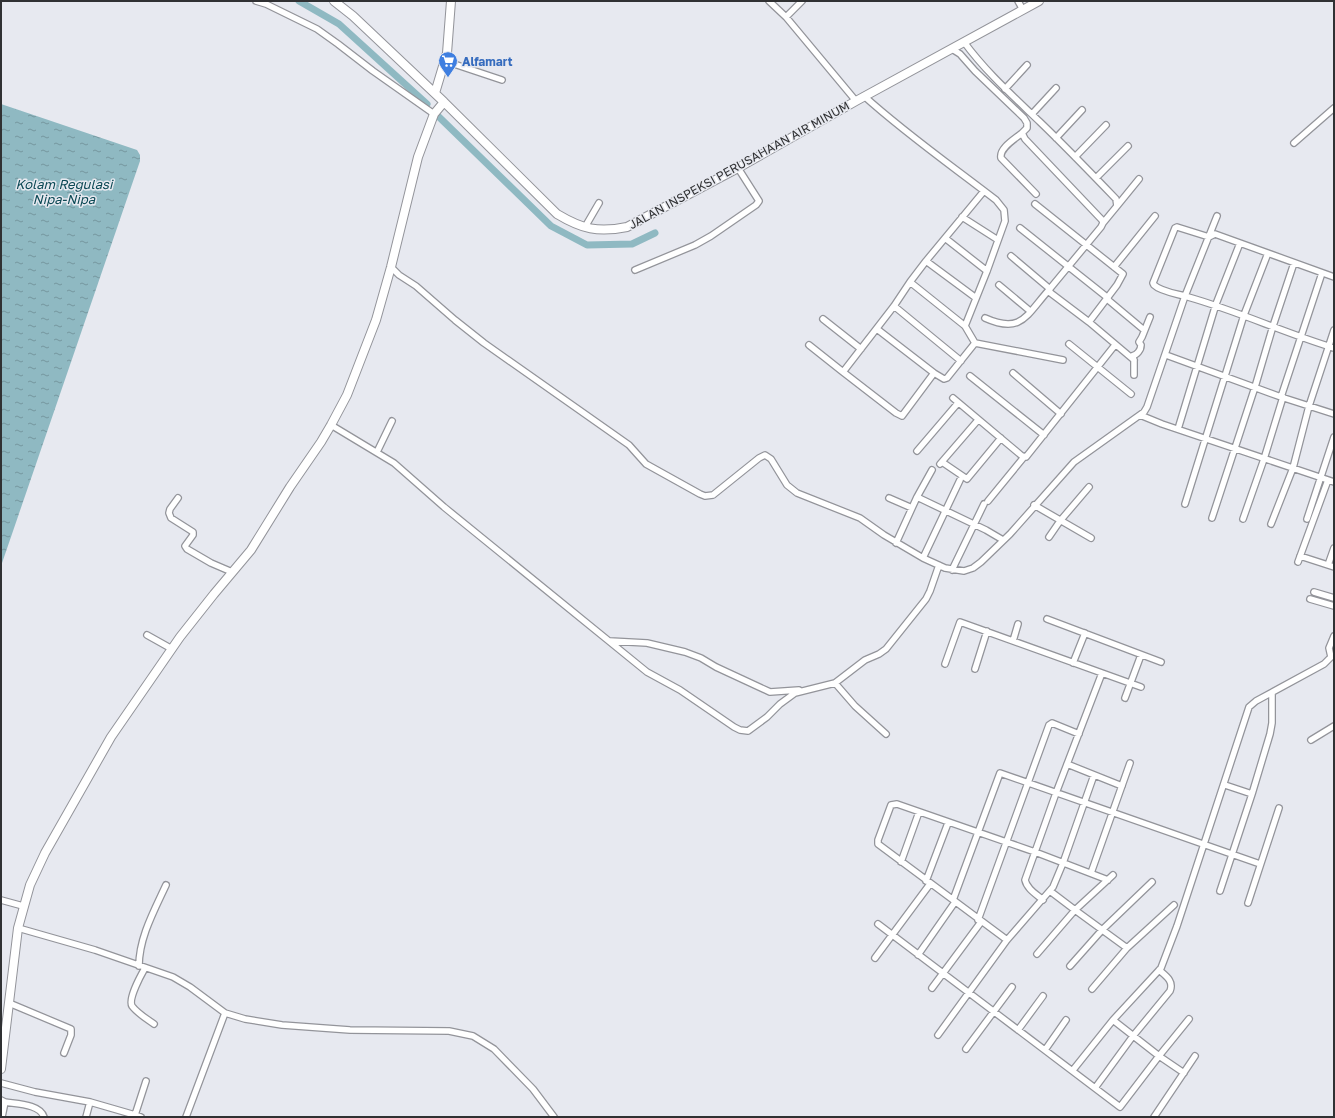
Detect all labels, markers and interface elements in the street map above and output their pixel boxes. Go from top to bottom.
supermarket icon: Alfamart [437,50,459,78]
place label: Alfamart [462,54,513,69]
street label: JALAN INSPEKSI PERUSAHAAN AIR MINUM [626,98,852,232]
water label: Kolam Regulasi Nipa-Nipa [16,176,114,207]

